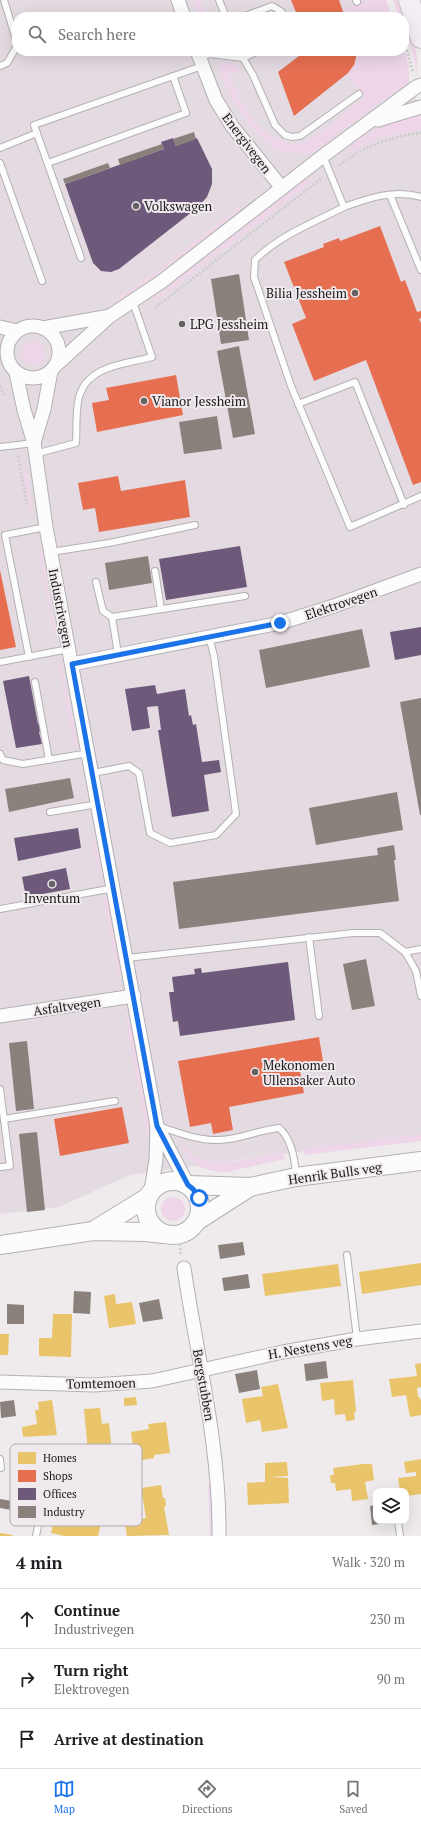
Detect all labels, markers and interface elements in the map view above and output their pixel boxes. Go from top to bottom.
search box [12,12,409,56]
icon: search [26,23,48,45]
text: Search here [58,24,136,44]
street label: Energivegen [218,109,276,177]
place label: Volkswagen [144,197,213,215]
marker: Volkswagen [131,201,141,211]
place label: Bilia Jessheim [266,284,347,302]
marker: Bilia Jessheim [350,288,360,298]
place label: LPG Jessheim [190,315,268,333]
marker: LPG Jessheim [177,319,187,329]
place label: Vianor Jessheim [152,392,246,410]
marker: Vianor Jessheim [139,396,149,406]
street label: Industrivegen [45,567,78,649]
street label: Elektrovegen [302,582,380,624]
route end [271,614,289,632]
marker: Inventum [47,879,57,889]
place label: Inventum [24,889,80,907]
street label: Asfaltvegen [32,992,102,1020]
place label: Mekonomen Ullensaker Auto [263,1056,355,1089]
marker: Mekonomen Ullensaker Auto [250,1067,260,1077]
street label: Henrik Bulls veg [287,1158,383,1188]
route start [190,1189,208,1207]
street label: H. Nestens veg [267,1331,354,1363]
street label: Bergstubben [189,1348,219,1423]
street label: Tomtemoen [66,1373,136,1393]
legend [10,1444,142,1526]
text: Homes [43,1451,77,1465]
text: Shops [43,1469,73,1483]
text: Offices [43,1487,77,1501]
map controls [373,1488,409,1524]
button: layers [373,1488,409,1524]
text: Industry [43,1505,85,1519]
text: 4 min [16,1551,63,1574]
text: Walk · 320 m [332,1553,405,1571]
text: Continue [54,1600,120,1620]
icon: ahead [16,1608,38,1630]
text: 230 m [370,1610,405,1628]
text: Industrivegen [54,1620,134,1638]
text: Turn right [54,1660,129,1680]
icon: right [16,1668,38,1690]
text: 90 m [377,1670,405,1688]
text: Elektrovegen [54,1680,130,1698]
icon: arrive [16,1728,38,1750]
text: Arrive at destination [54,1729,204,1749]
tab: Map [53,1778,75,1816]
tab: Directions [182,1778,233,1816]
tab: Saved [339,1778,368,1816]

